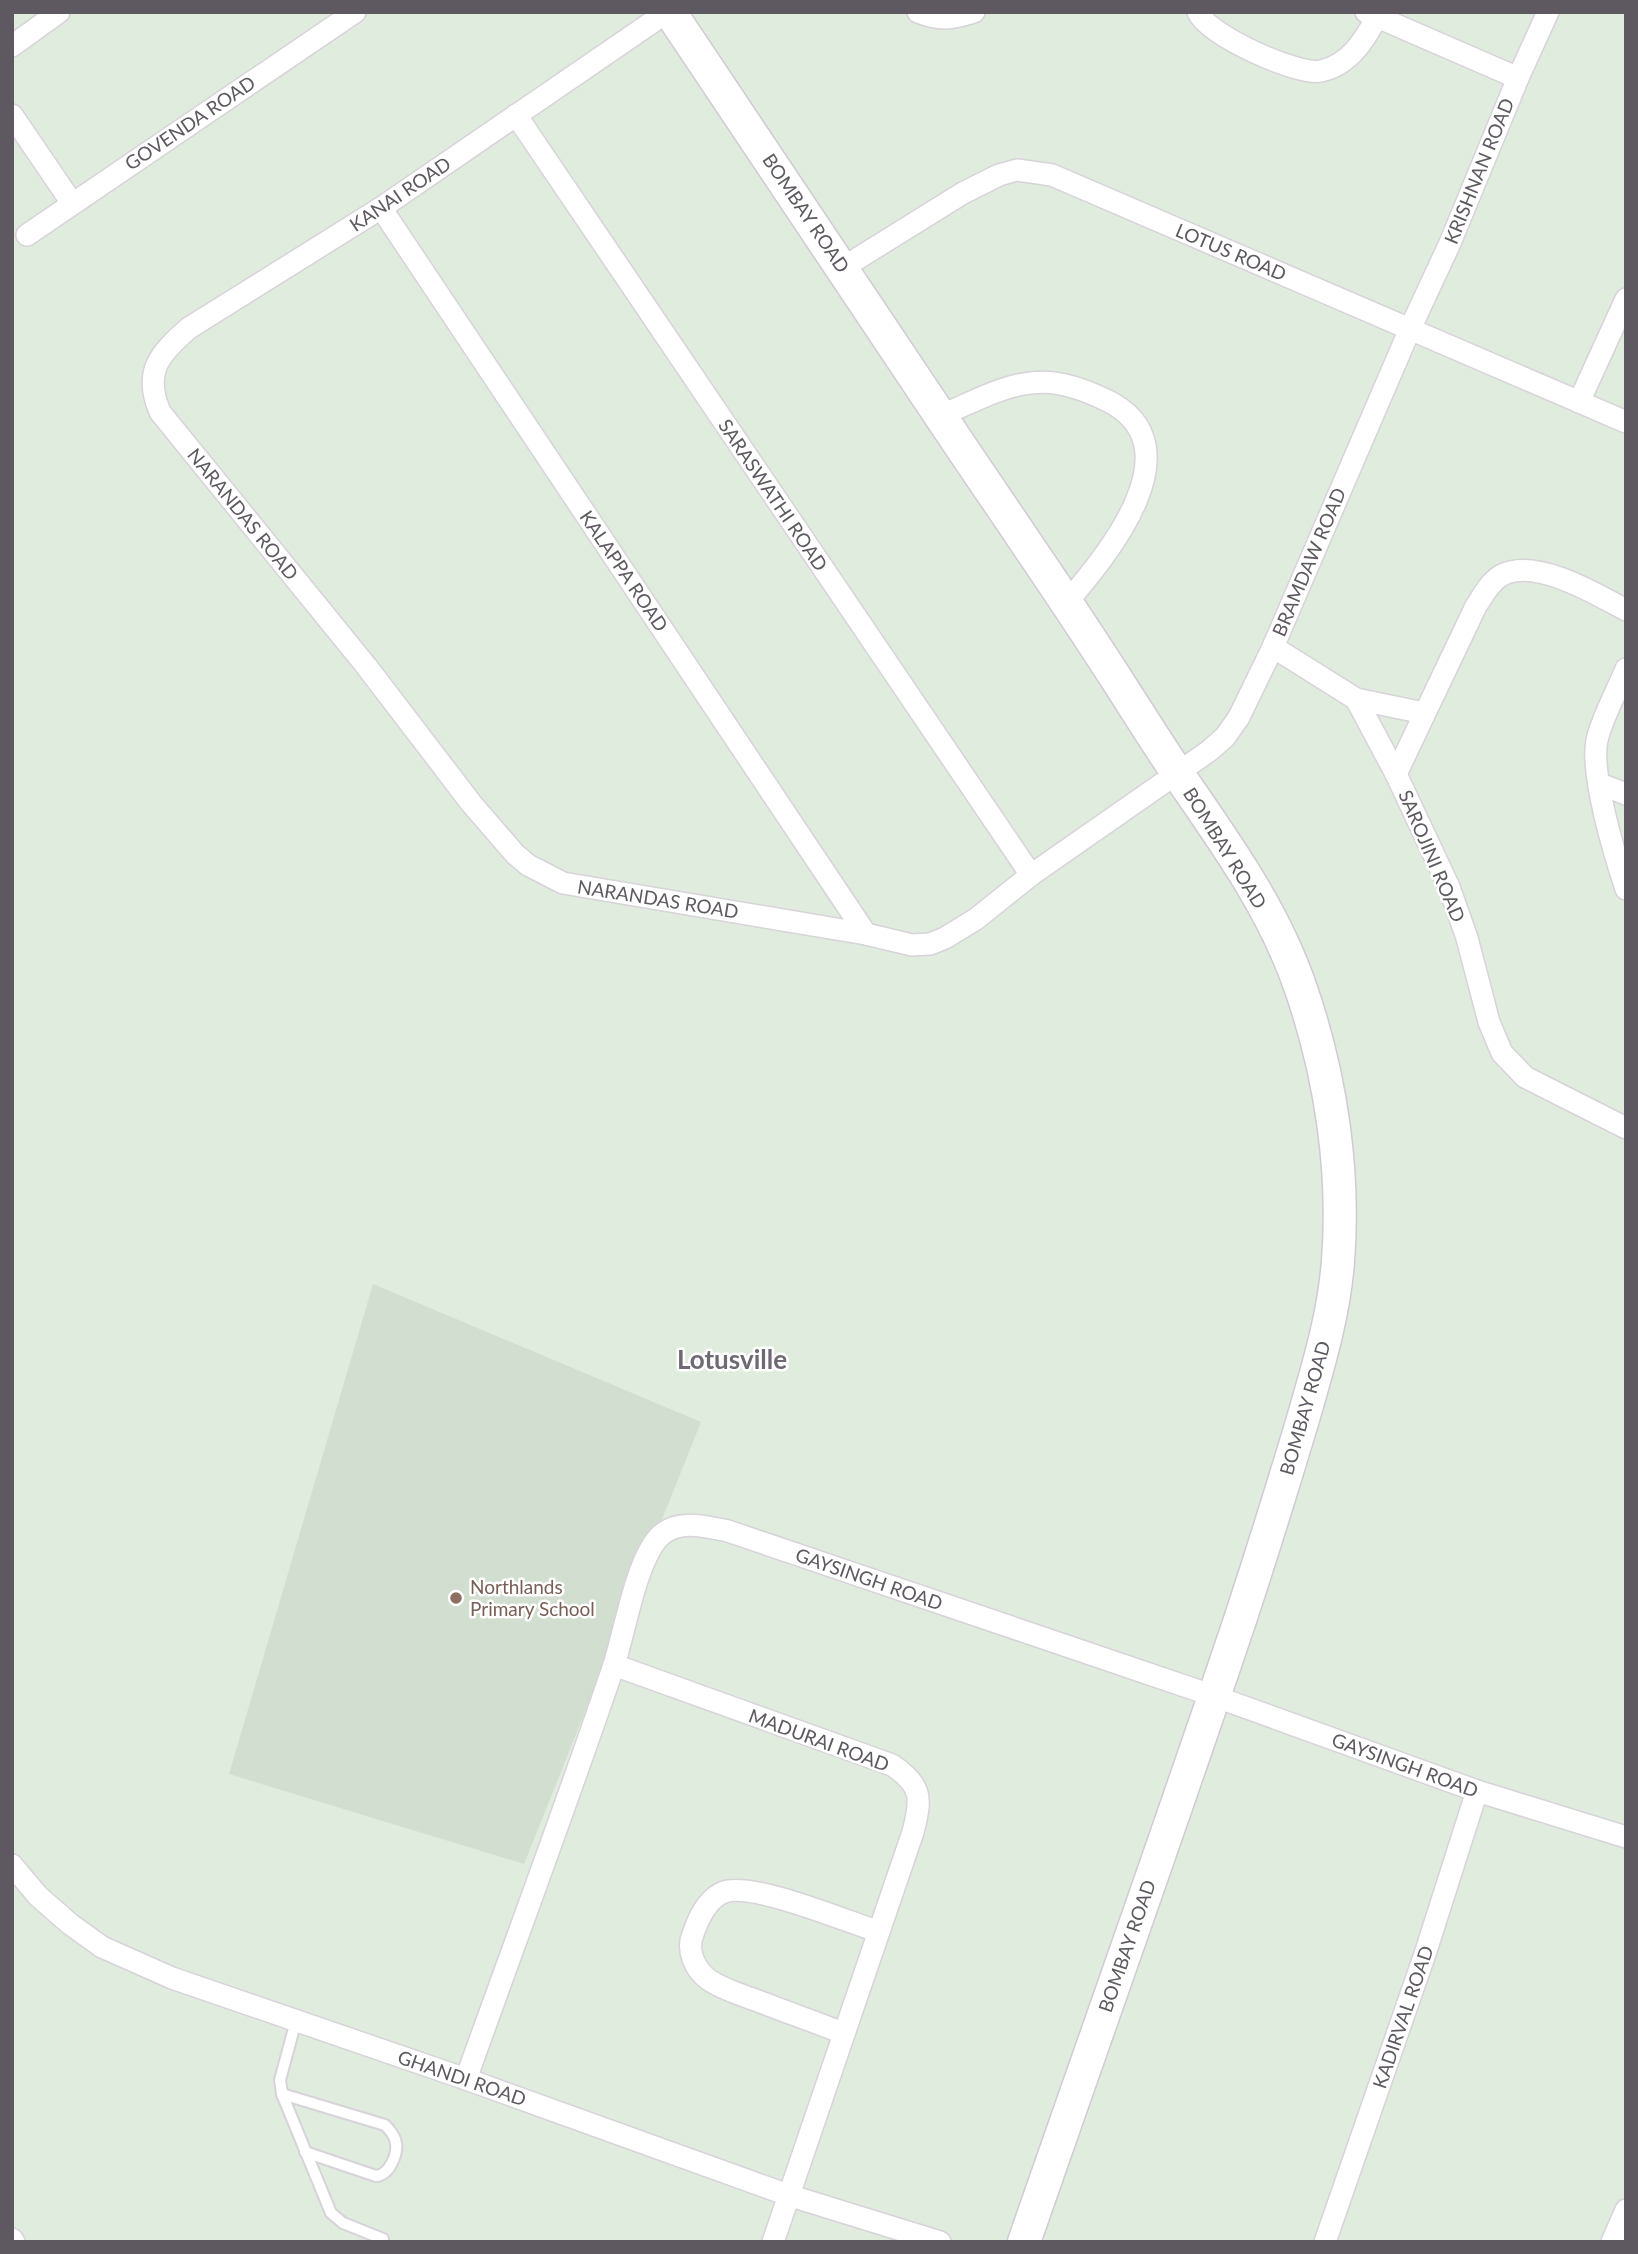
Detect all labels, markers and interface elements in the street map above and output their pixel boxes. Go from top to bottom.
street label: GOVENDA ROAD [120,71,259,175]
street label: KRISHNAN ROAD [1439,95,1518,247]
street label: BOMBAY ROAD [758,149,855,277]
street label: KANAI ROAD [345,151,455,236]
street label: LOTUS ROAD [1172,218,1290,285]
street label: SARASWATHI ROAD [714,414,833,575]
street label: NARANDAS ROAD [183,443,304,584]
street label: BRAMDAW ROAD [1267,484,1350,639]
street label: KALAPPA ROAD [575,506,673,636]
street label: BOMBAY ROAD [1179,783,1272,913]
street label: SAROJINI ROAD [1394,786,1471,925]
street label: NARANDAS ROAD [576,874,740,923]
street label: BOMBAY ROAD [1274,1338,1335,1478]
district label: Lotusville [677,1343,787,1375]
street label: GAYSINGH ROAD [793,1543,946,1614]
place label: Northlands Primary School [470,1575,595,1620]
marker: Northlands Primary School [448,1590,464,1606]
street label: MADURAI ROAD [746,1703,893,1776]
street label: GAYSINGH ROAD [1329,1727,1481,1802]
street label: BOMBAY ROAD [1093,1877,1160,2015]
street label: KADIRVAL ROAD [1367,1942,1438,2091]
street label: GHANDI ROAD [395,2045,529,2110]

